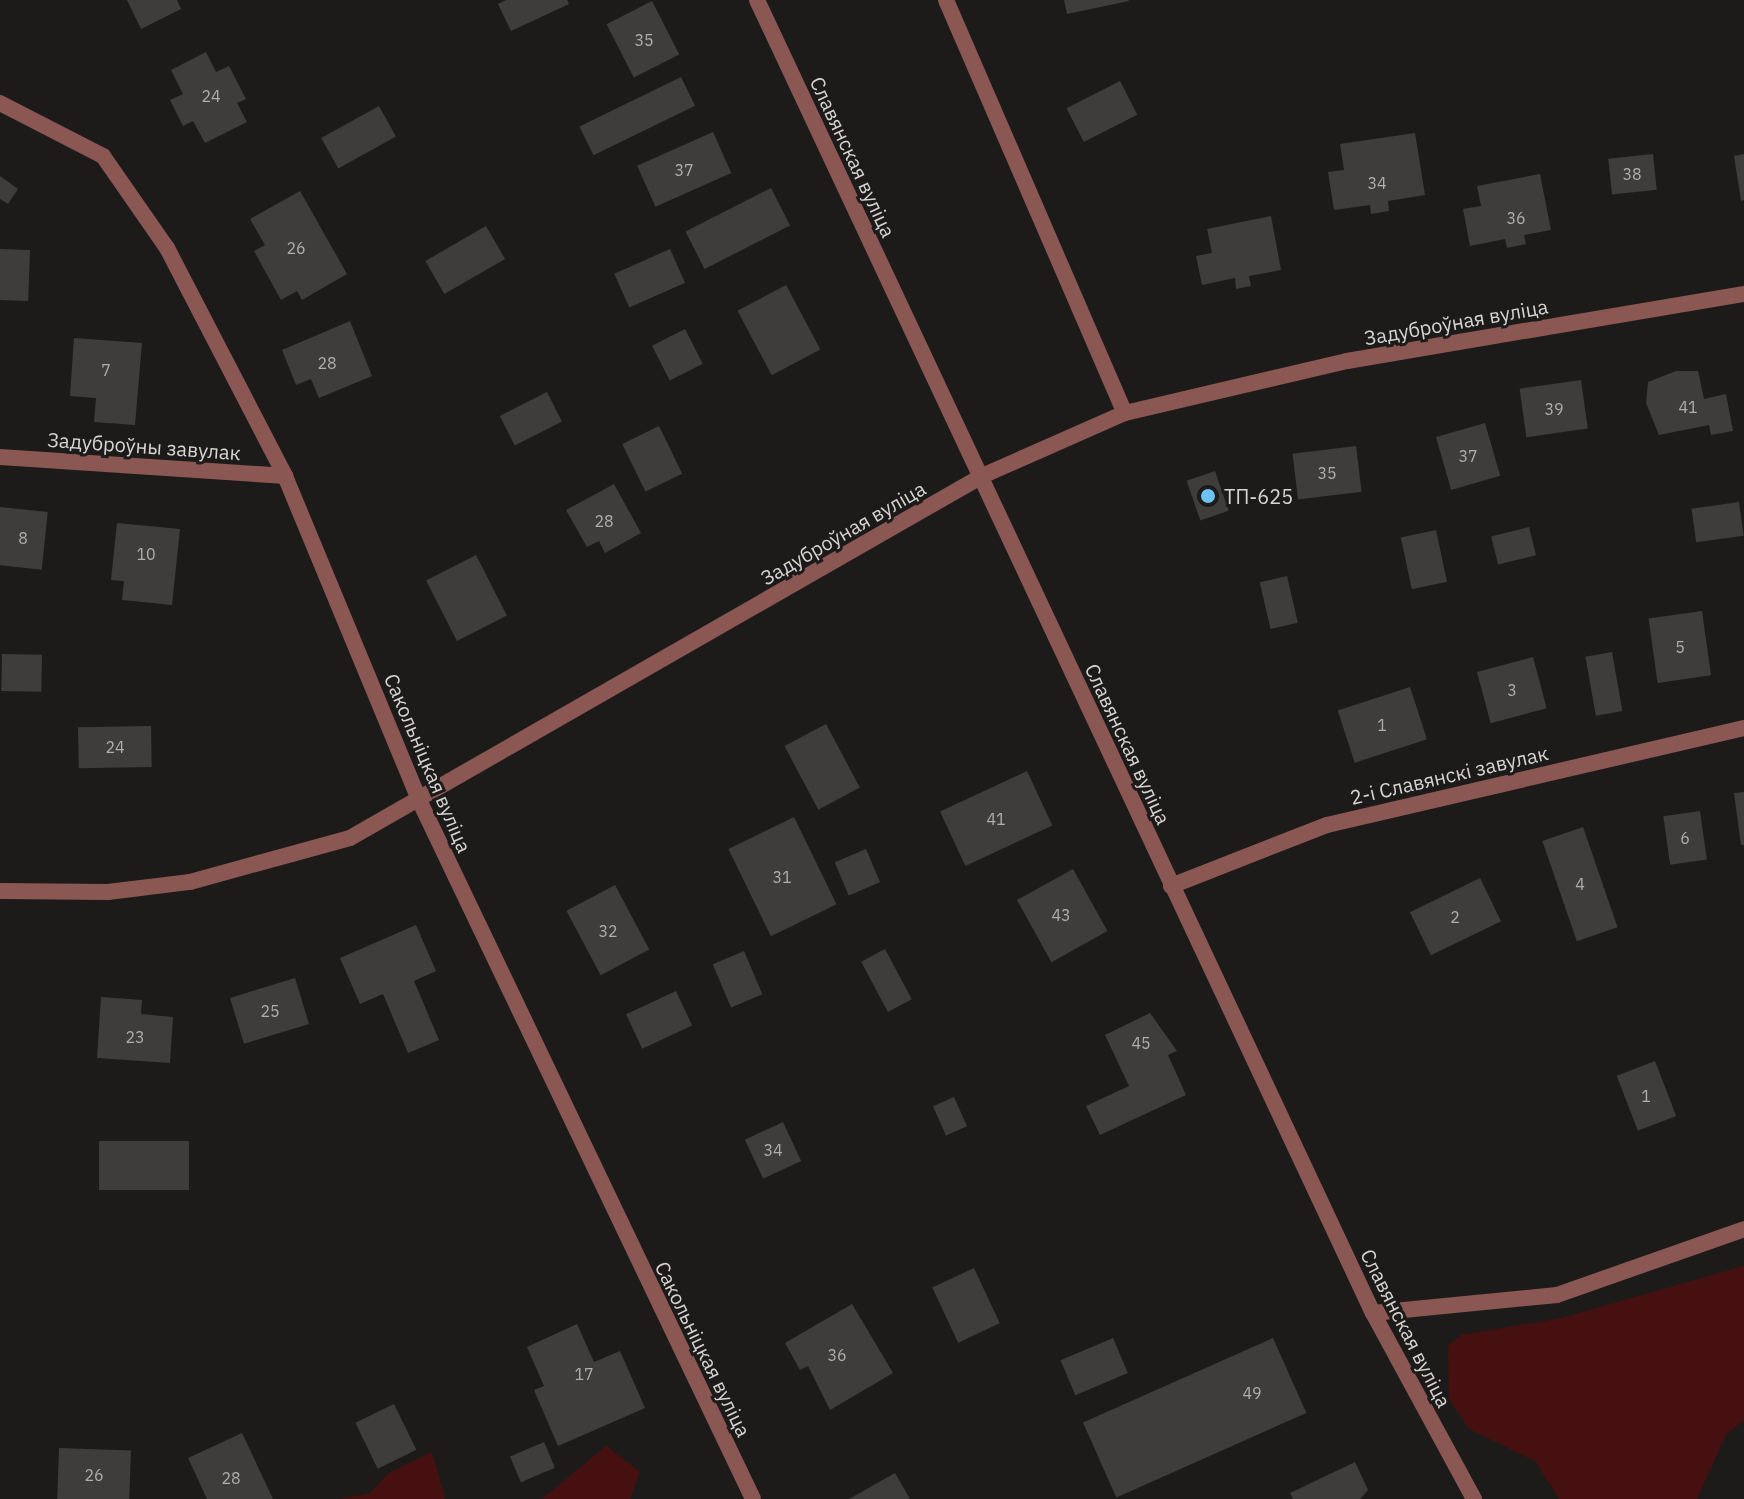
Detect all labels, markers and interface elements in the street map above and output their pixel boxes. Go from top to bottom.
house number: 35 [634,30,654,50]
street label: Славянская вуліца [805,73,901,241]
house number: 24 [201,86,221,106]
house number: 37 [674,160,694,180]
house number: 38 [1622,164,1642,184]
house number: 34 [1367,173,1387,193]
house number: 36 [1506,208,1526,228]
house number: 26 [286,238,306,258]
street label: Задуброўная вуліца [1362,294,1550,350]
house number: 28 [317,353,337,373]
house number: 7 [101,360,111,380]
house number: 41 [1678,397,1698,417]
house number: 39 [1544,399,1564,419]
street label: Задуброўны завулак [46,427,242,465]
house number: 37 [1458,446,1478,466]
house number: 35 [1317,463,1337,483]
street label: Задуброўная вуліца [756,476,930,590]
place label: ТП-625 [1224,484,1293,508]
marker: ТП-625 [1199,487,1217,505]
house number: 28 [594,511,614,531]
house number: 8 [18,528,28,548]
house number: 10 [136,544,156,564]
house number: 5 [1675,637,1685,657]
street label: Славянская вуліца [1080,660,1176,828]
street label: Сакольніцкая вуліца [379,670,477,856]
house number: 3 [1507,680,1517,700]
house number: 1 [1377,715,1387,735]
house number: 24 [105,737,125,757]
street label: 2-і Славянскі завулак [1348,741,1550,809]
house number: 41 [986,809,1006,829]
house number: 6 [1680,828,1690,848]
house number: 31 [772,867,792,887]
house number: 4 [1575,874,1585,894]
house number: 43 [1051,905,1071,925]
house number: 2 [1450,907,1460,927]
house number: 32 [598,921,618,941]
house number: 25 [260,1001,280,1021]
house number: 23 [125,1027,145,1047]
house number: 45 [1131,1033,1151,1053]
house number: 1 [1641,1086,1651,1106]
house number: 34 [763,1140,783,1160]
street label: Славянская вуліца [1356,1245,1456,1411]
street label: Сакольніцкая вуліца [650,1258,756,1440]
house number: 36 [827,1345,847,1365]
house number: 17 [574,1364,594,1384]
house number: 49 [1242,1383,1262,1403]
house number: 26 [84,1465,104,1485]
house number: 28 [221,1468,241,1488]

